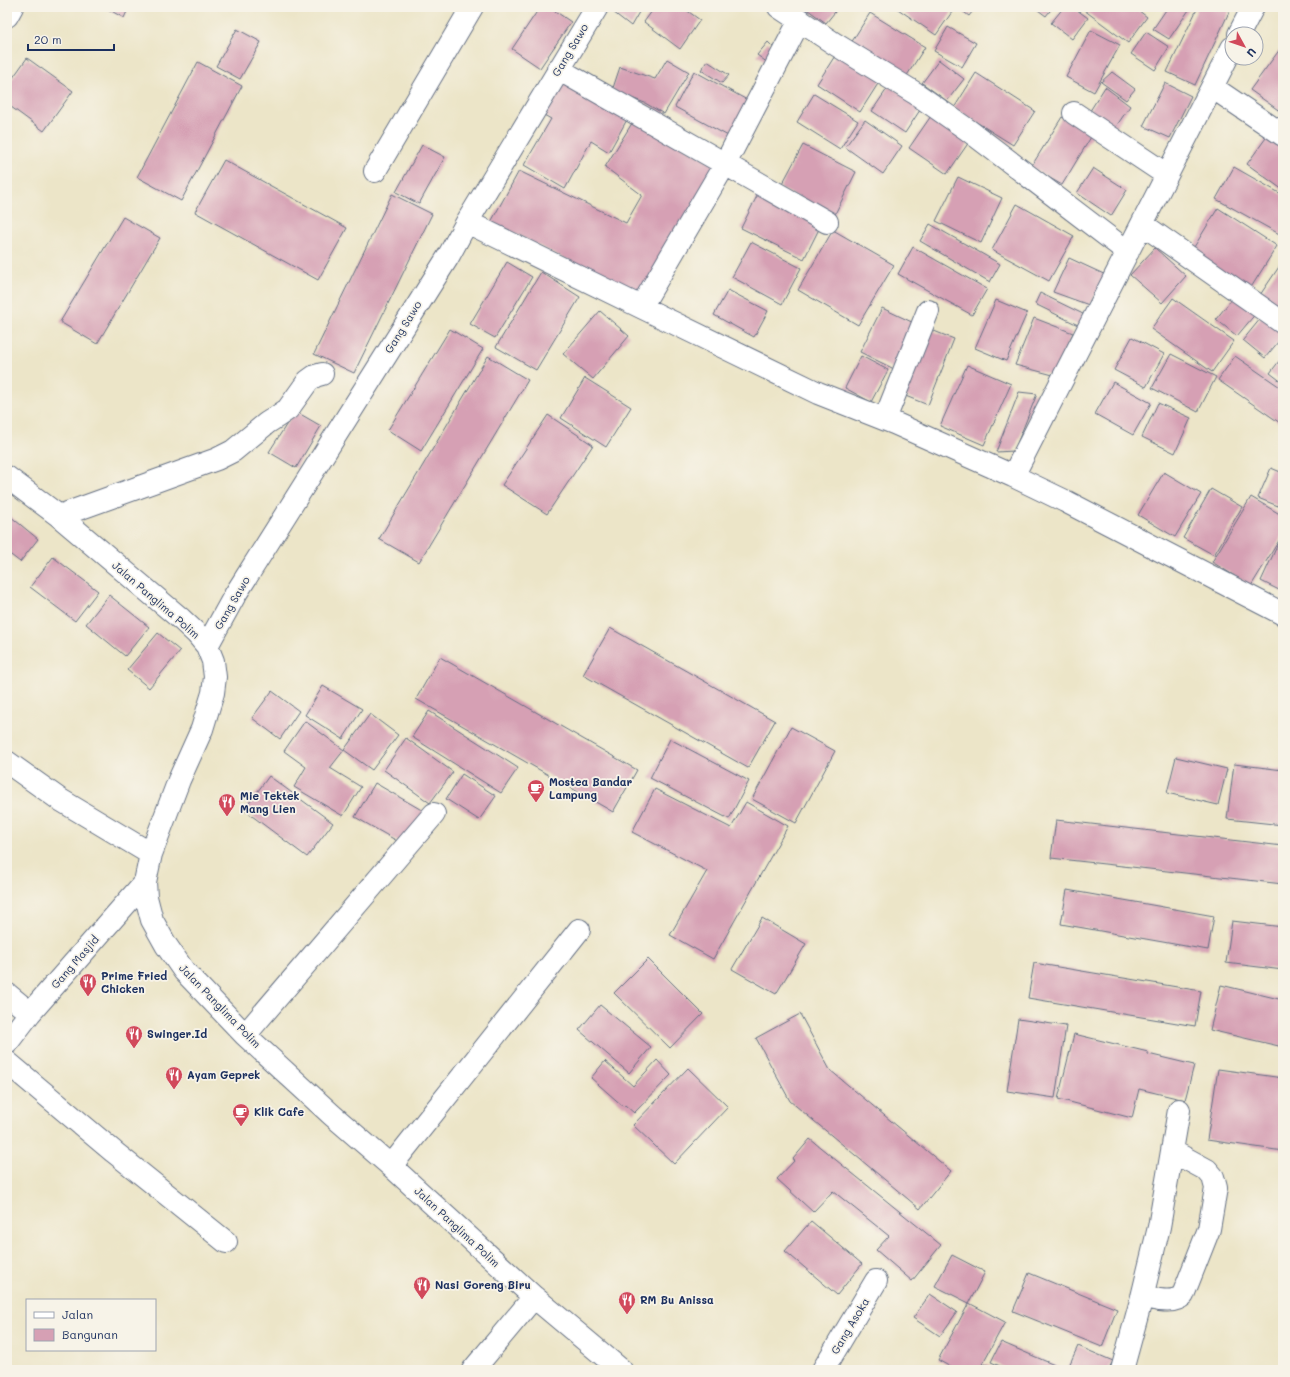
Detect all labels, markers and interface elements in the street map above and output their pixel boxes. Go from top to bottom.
street label: Gang Sawo [548,20,591,79]
scale bar [28,26,114,52]
north arrow [1224,26,1264,66]
text: 20 m [34,31,62,47]
text: U [1244,45,1260,61]
street label: Gang Sawo [381,297,425,356]
street label: Jalan Panglima Polim [109,557,203,642]
street label: Gang Sawo [210,573,253,632]
place label: Mostea Bandar Lampung [549,774,632,802]
cafe icon: Mostea Bandar Lampung [526,778,546,803]
place label: Mie Tektek Mang Lien [240,788,300,816]
restaurant icon: Mie Tektek Mang Lien [217,792,237,817]
street label: Gang Masjid [47,932,102,991]
street label: Jalan Panglima Polim [176,960,265,1051]
place label: Prime Fried Chicken [101,968,167,996]
restaurant icon: Prime Fried Chicken [78,972,98,997]
restaurant icon: Swinger.Id [124,1024,144,1049]
place label: Swinger.Id [147,1026,207,1041]
restaurant icon: Ayam Geprek [164,1065,184,1090]
place label: Ayam Geprek [187,1067,260,1082]
cafe icon: Klik Cafe [231,1102,251,1127]
place label: Klik Cafe [254,1104,304,1119]
street label: Jalan Panglima Polim [411,1183,503,1270]
restaurant icon: Nasi Goreng Biru [412,1275,432,1300]
place label: Nasi Goreng Biru [435,1277,531,1292]
restaurant icon: RM Bu Anissa [617,1290,637,1315]
place label: RM Bu Anissa [640,1292,714,1307]
street label: Gang Asoka [827,1295,872,1357]
legend [26,1299,156,1351]
text: Jalan [62,1306,93,1322]
text: Bangunan [62,1326,118,1342]

